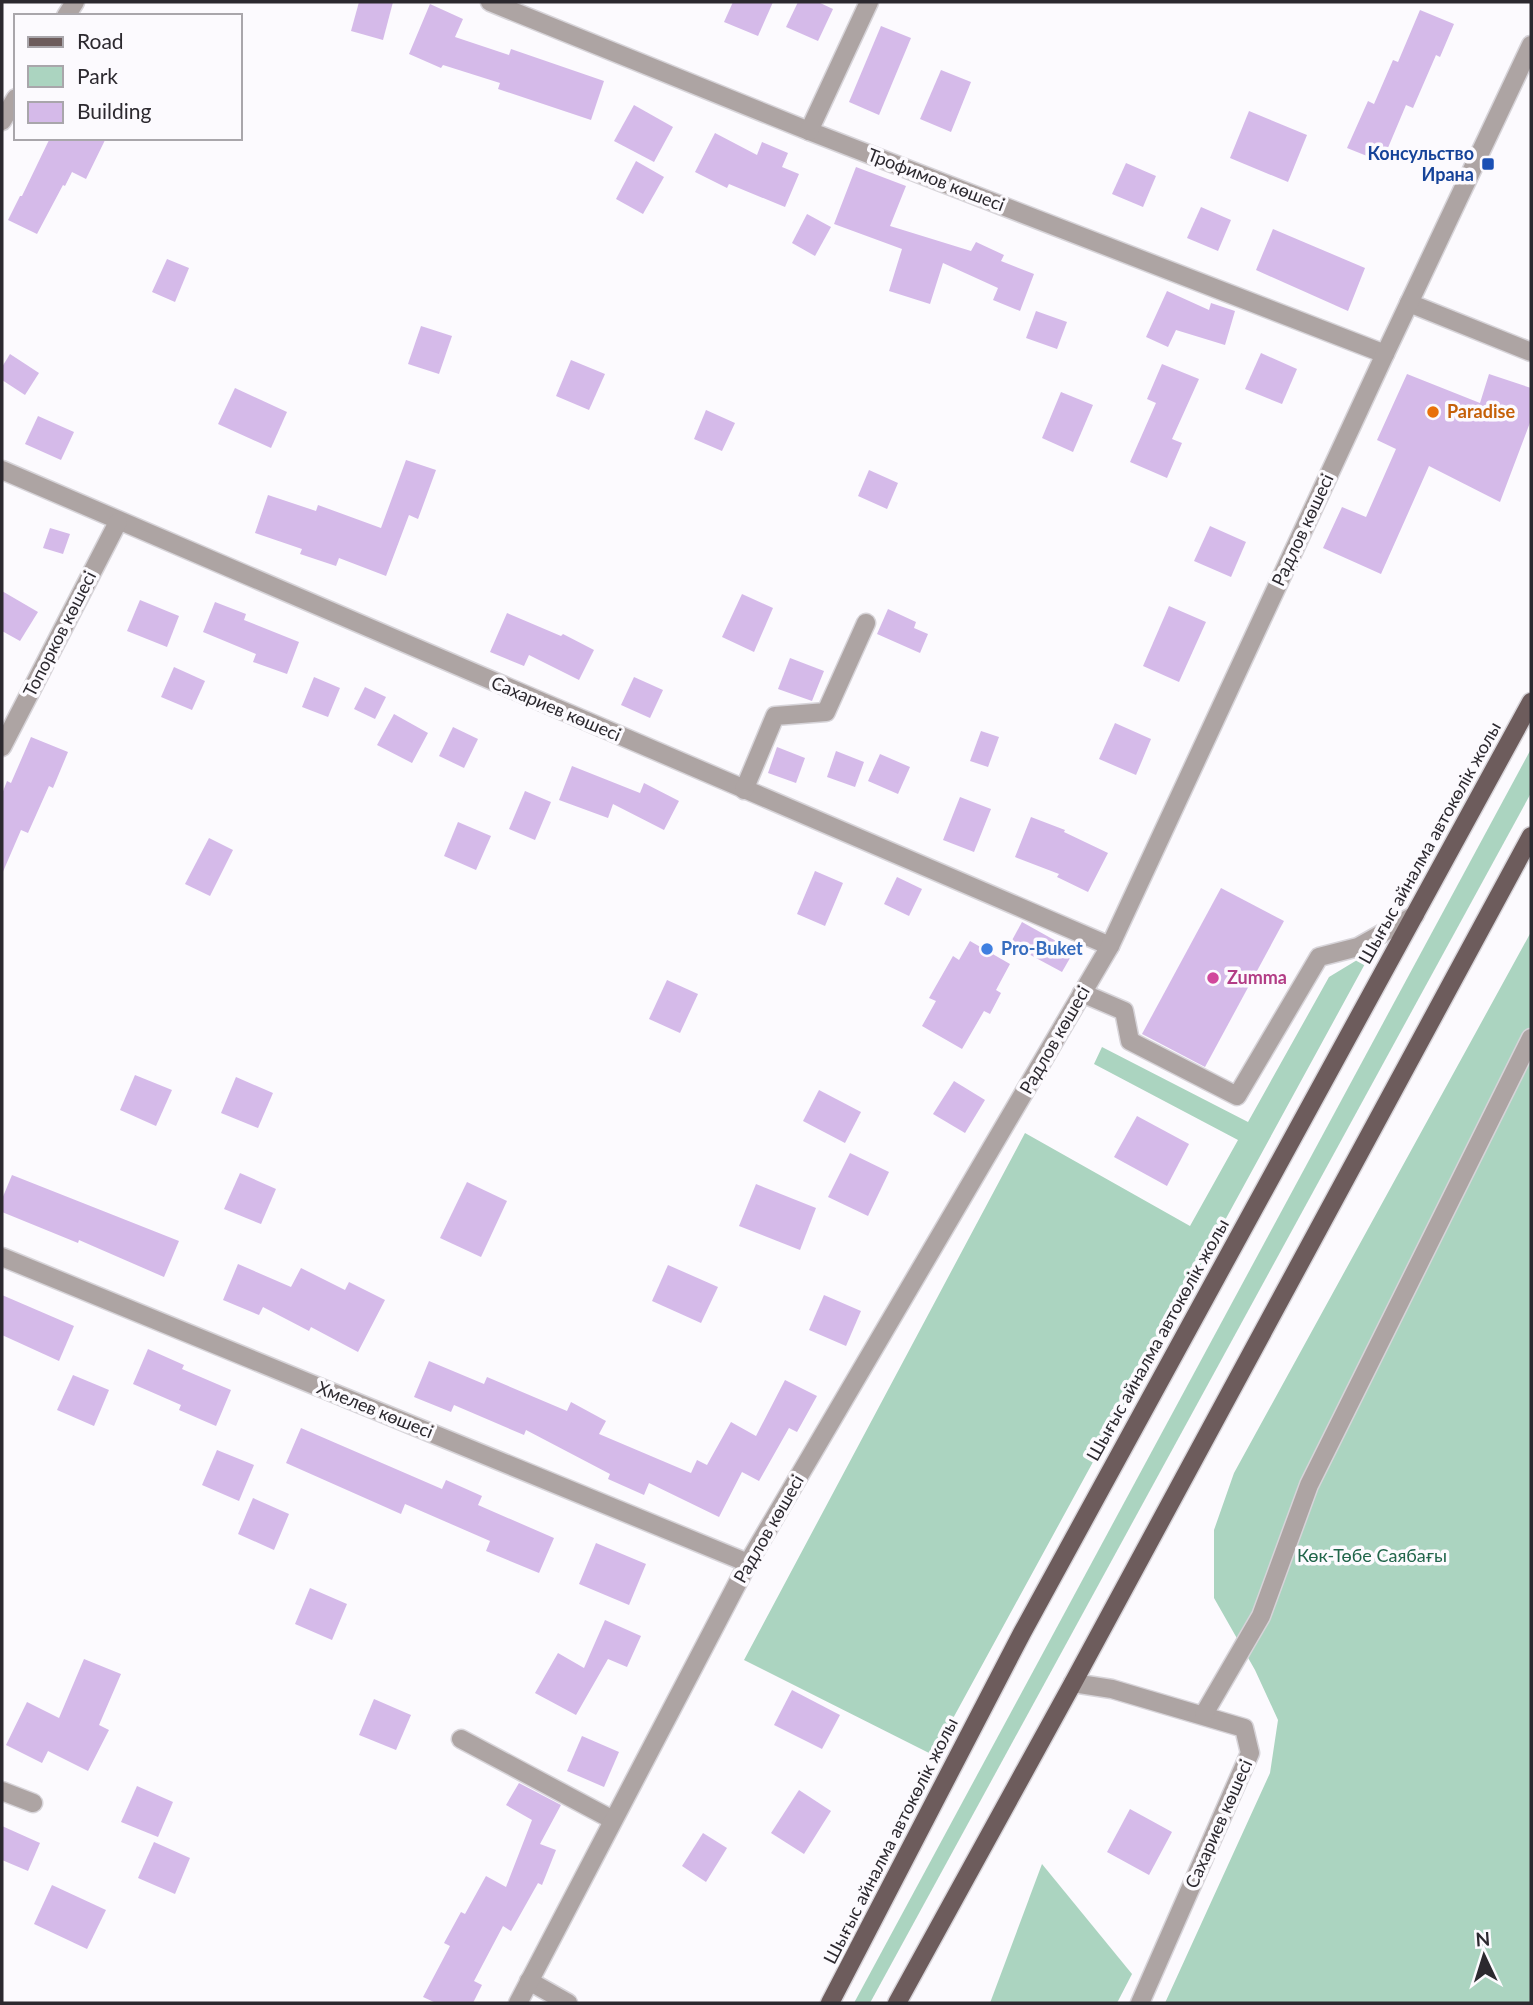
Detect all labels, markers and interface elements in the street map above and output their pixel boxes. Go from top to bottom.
legend [14,14,242,140]
text: Road [77,28,124,53]
text: Park [77,63,118,88]
text: Building [77,98,152,123]
place label: Консульство Ирана [1368,142,1474,185]
street label: Трофимов көшесі [865,143,1008,215]
marker: Консульство Ирана [1480,156,1496,172]
place label: Paradise [1447,400,1515,422]
marker: Paradise [1425,404,1441,420]
street label: Радлов көшесі [1266,470,1338,589]
street label: Топорков көшесі [18,567,100,700]
street label: Сахариев көшесі [488,671,625,745]
street label: Шығыс айналма автокөлік жолы [1353,718,1505,967]
place label: Pro-Buket [1001,937,1083,959]
marker: Pro-Buket [979,941,995,957]
place label: Zumma [1227,966,1287,988]
marker: Zumma [1205,970,1221,986]
street label: Радлов көшесі [1014,981,1094,1098]
street label: Шығыс айналма автокөлік жолы [1081,1215,1233,1464]
street label: Хмелев көшесі [314,1376,437,1442]
street label: Радлов көшесі [728,1470,808,1587]
park label: Көк-Төбе Саябағы [1297,1544,1447,1566]
street label: Шығыс айналма автокөлік жолы [818,1714,962,1967]
street label: Сахариев көшесі [1180,1756,1256,1891]
north arrow [1449,1921,1519,1991]
text: N [1475,1927,1491,1951]

